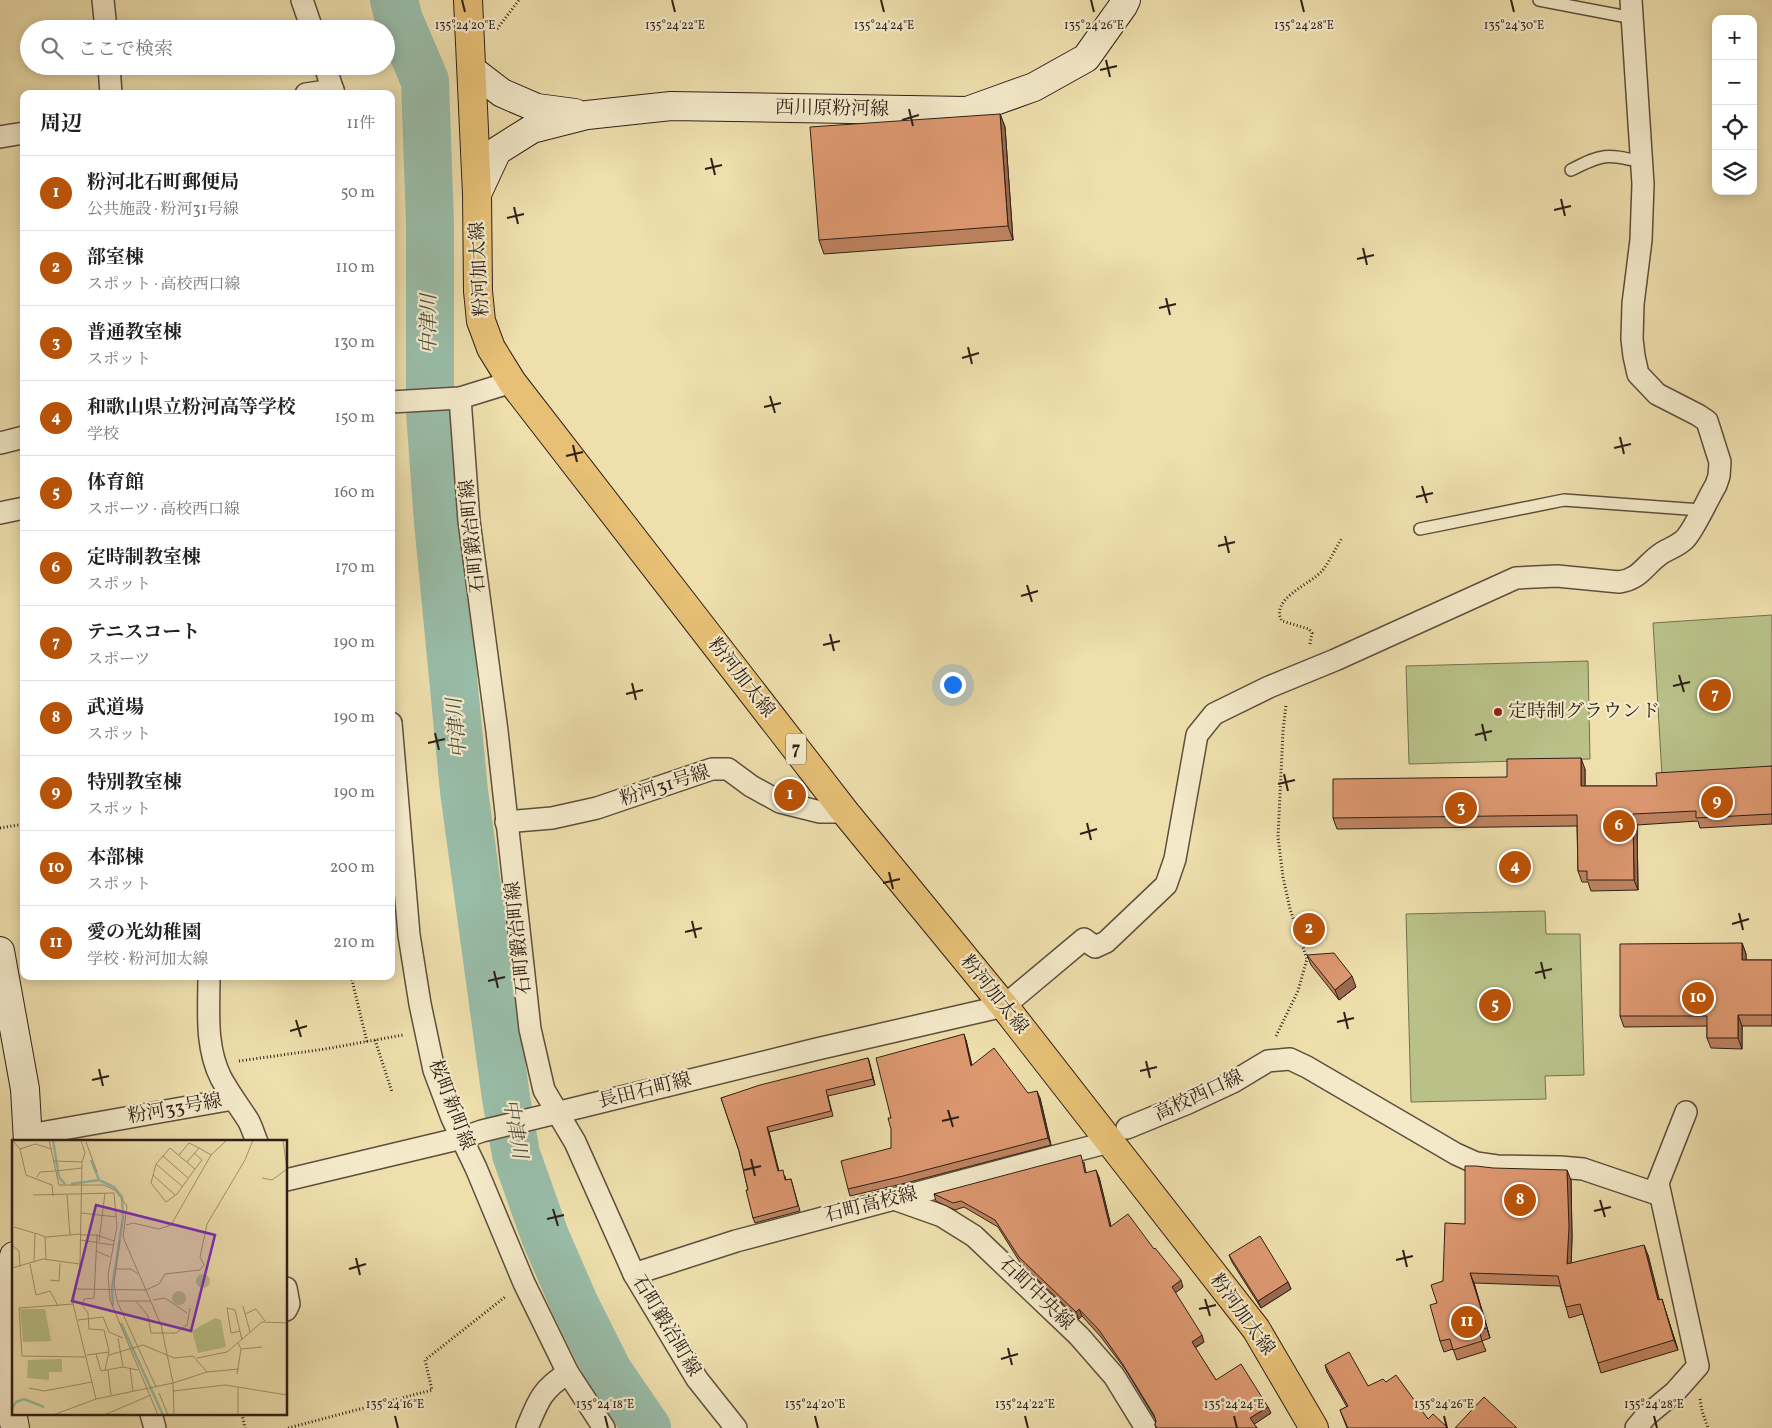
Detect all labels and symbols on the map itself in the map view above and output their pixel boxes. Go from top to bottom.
text: 135°24'20"E [435,18,495,34]
text: 135°24'22"E [645,18,705,34]
text: 135°24'24"E [854,18,914,34]
text: 135°24'26"E [1064,18,1124,34]
text: 135°24'28"E [1274,18,1334,34]
text: 135°24'30"E [1484,18,1544,34]
street label: 西川原粉河線 [775,95,889,123]
street label: 粉河加太線 [465,221,495,317]
water label: 中津川 [416,292,444,354]
street label: 石町鍛冶町線 [454,478,492,594]
street label: 粉河加太線 [702,633,780,723]
your location [940,672,966,698]
pin: 7 [1699,676,1731,714]
water label: 中津川 [441,695,475,759]
place label: 定時制グラウンド [1508,699,1660,725]
marker: 定時制グラウンド [1492,706,1504,718]
road number: 7 [786,734,806,764]
street label: 粉河31号線 [617,759,713,813]
pin: 1 [774,776,806,814]
pin: 9 [1701,783,1733,821]
pin: 3 [1445,789,1477,827]
pin: 6 [1603,807,1635,845]
pin: 4 [1499,848,1531,886]
street label: 石町鍛冶町線 [500,880,538,996]
pin: 2 [1293,910,1325,948]
street label: 粉河加太線 [954,950,1034,1040]
pin: 10 [1682,979,1714,1017]
pin: 5 [1479,986,1511,1024]
street label: 桜町新町線 [422,1056,480,1154]
street label: 高校西口線 [1150,1064,1248,1128]
street label: 長田石町線 [596,1067,694,1115]
street label: 粉河33号線 [126,1088,224,1130]
water label: 中津川 [495,1097,533,1163]
inset map [12,1140,288,1416]
street label: 石町高校線 [822,1181,920,1229]
pin: 8 [1504,1181,1536,1219]
street label: 石町中央線 [993,1252,1079,1336]
street label: 粉河加太線 [1204,1269,1280,1361]
street label: 石町鍛冶町線 [625,1270,707,1382]
pin: 11 [1451,1303,1483,1341]
text: 135°24'16"E [366,1397,424,1413]
text: 135°24'18"E [576,1397,634,1413]
text: 135°24'20"E [785,1397,845,1413]
text: 135°24'22"E [995,1397,1055,1413]
text: 135°24'24"E [1204,1397,1264,1413]
text: 135°24'26"E [1414,1397,1474,1413]
text: 135°24'28"E [1624,1397,1684,1413]

